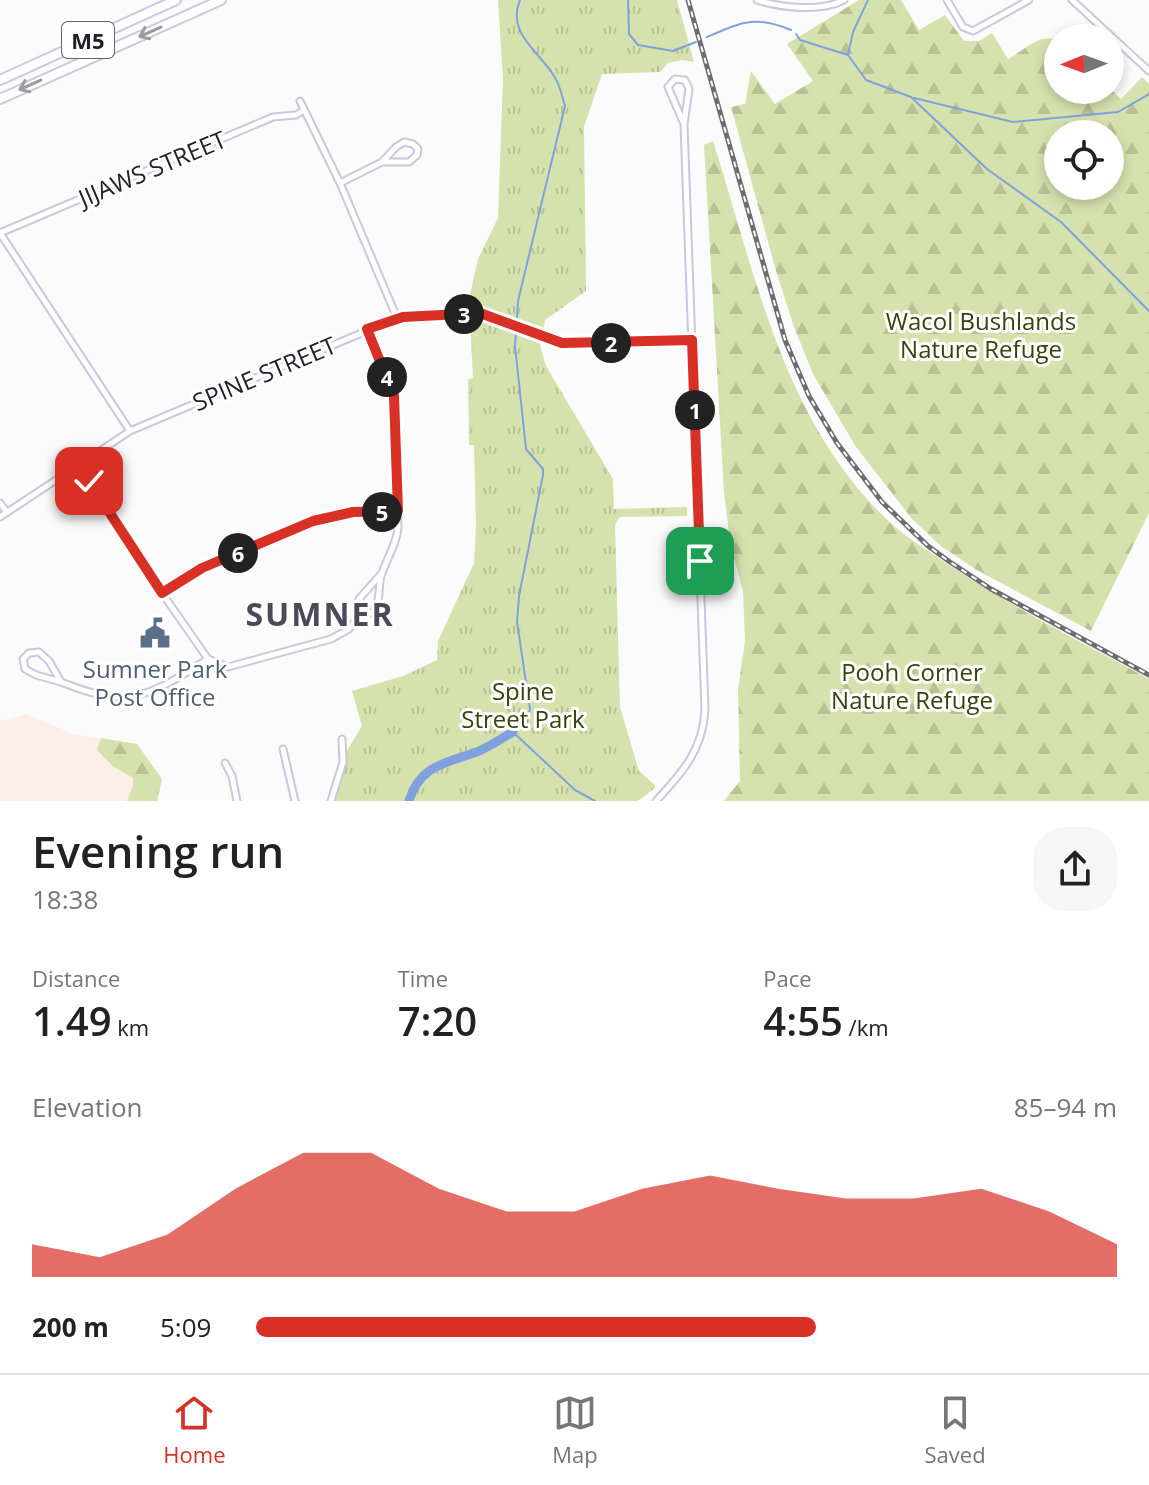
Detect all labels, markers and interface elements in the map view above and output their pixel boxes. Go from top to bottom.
road number: M5 [62,22,114,58]
north arrow [1044,24,1124,104]
map controls [1044,24,1124,200]
one-way arrow [138,25,162,40]
one-way arrow [18,78,42,93]
button: locate [1044,120,1124,200]
street label: JIJAWS STREET [71,122,231,215]
pin: 3 [444,294,484,334]
text: 3 [458,299,470,329]
park label: Wacol Bushlands Nature Refuge [886,304,1076,365]
pin: 2 [591,323,631,363]
street label: SPINE STREET [187,328,341,418]
text: 2 [605,328,617,358]
pin: 4 [367,357,407,397]
text: 4 [381,362,393,392]
pin: 1 [675,390,715,430]
text: 1 [689,395,701,425]
pin [55,447,123,515]
icon: check [67,459,111,503]
pin: 5 [362,492,402,532]
text: 5 [376,497,388,527]
pin [666,527,734,595]
pin: 6 [218,533,258,573]
text: 6 [232,538,244,568]
icon: arrive [678,539,722,583]
district label: SUMNER [245,592,395,635]
public building icon: Sumner Park Post Office [138,616,172,650]
place label: Sumner Park Post Office [83,652,228,713]
park label: Pooh Corner Nature Refuge [831,655,993,716]
park label: Spine Street Park [461,674,585,735]
text: Evening run [32,821,284,881]
button: share [1033,827,1117,911]
text: 18:38 [32,881,98,917]
text: Distance [32,963,120,993]
text: Time [398,963,448,993]
text: Pace [763,963,812,993]
text: 1.49 [32,993,112,1048]
text: 7:20 [398,993,477,1048]
text: 4:55 [763,993,843,1048]
text: km [112,1012,149,1042]
text: /km [843,1012,889,1042]
text: Elevation [32,1089,142,1125]
text: 85–94 m [1014,1089,1117,1125]
text: 200 m [32,1309,109,1345]
text: 5:09 [160,1309,211,1345]
tab: Home [163,1391,226,1469]
tab: Map [552,1391,598,1469]
tab: Saved [925,1391,986,1469]

